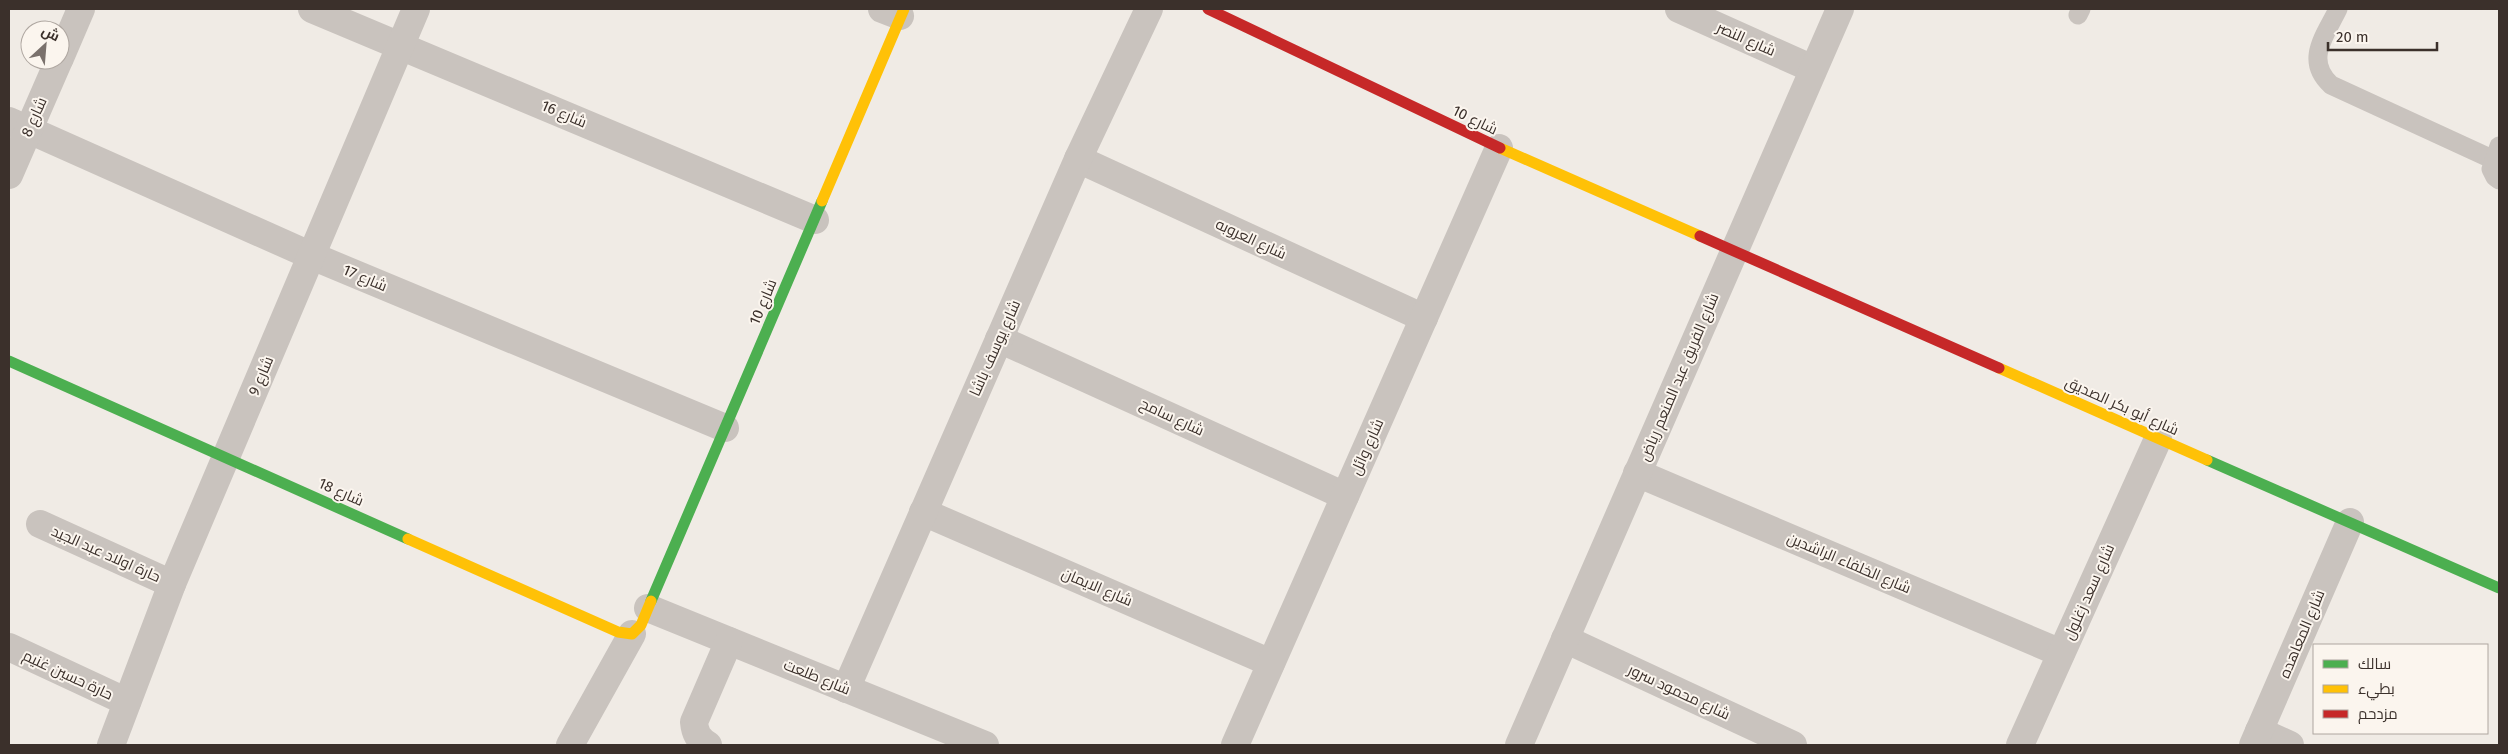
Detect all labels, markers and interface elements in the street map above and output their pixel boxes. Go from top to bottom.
street label: شارع النصر [1712,18,1778,62]
north arrow [20,20,70,70]
scale bar [2328,20,2437,52]
text: ش [39,22,62,45]
text: 20 m [2336,28,2369,46]
street label: شارع 8 [17,94,52,140]
street label: شارع 16 [538,96,589,133]
street label: شارع 10 [1449,101,1500,140]
street label: شارع العروبه [1212,215,1289,265]
street label: شارع 17 [339,261,390,297]
street label: شارع 10 [745,276,782,328]
street label: شارع الفريق عبد المنعم رياض [1635,290,1724,464]
street label: شارع يوسف باشا [966,297,1026,400]
street label: شارع 9 [245,354,279,399]
street label: شارع أبو بكر الصديق [2062,372,2182,441]
street label: شارع سامح [1136,394,1207,442]
street label: شارع وائل [1347,416,1389,479]
street label: شارع 18 [315,474,366,512]
street label: حارة اولاد عبد الجيد [49,522,163,586]
street label: شارع الخلفاء الراشدين [1784,529,1914,599]
street label: شارع سعد زغلول [2060,541,2120,644]
street label: شارع الايمان [1058,564,1135,612]
street label: شارع المعاهده [2275,587,2330,682]
legend [2313,644,2488,734]
street label: حارة حسين غنيم [20,646,116,705]
street label: شارع طلعت [780,655,853,700]
text: سالك [2358,655,2391,673]
street label: شارع محمود سرور [1623,660,1733,725]
text: بطيء [2358,680,2395,701]
text: مزدحم [2358,705,2398,724]

